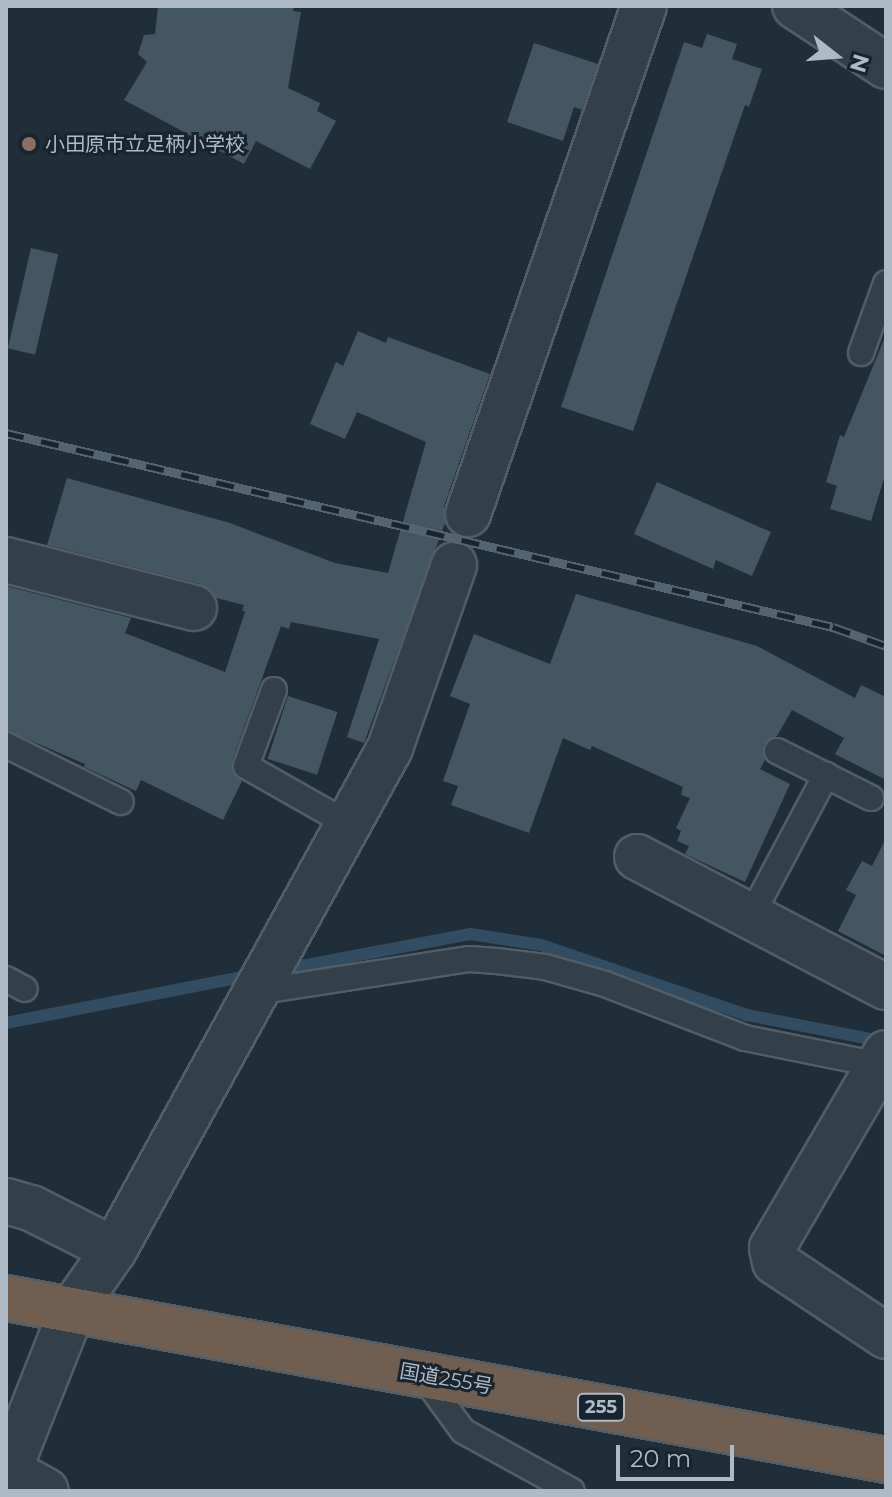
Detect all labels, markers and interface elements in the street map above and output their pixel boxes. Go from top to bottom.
north arrow [796,16,876,96]
text: N [844,51,875,76]
place label: 小田原市立足柄小学校 [45,132,245,156]
marker: 小田原市立足柄小学校 [20,135,38,153]
street label: 国道255号 [398,1359,494,1399]
road number: 255 [577,1393,625,1421]
scale bar [620,1429,738,1479]
text: 20 m [630,1444,691,1473]

